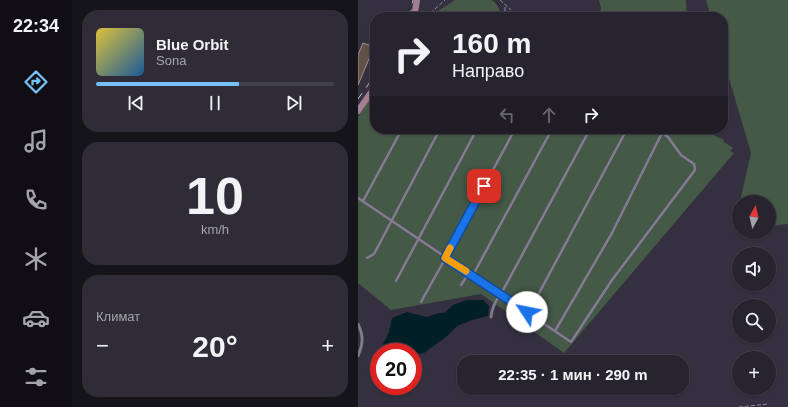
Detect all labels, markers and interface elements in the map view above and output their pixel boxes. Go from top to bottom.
text: 22:34 [13,16,59,36]
icon: right [386,28,438,80]
text: 160 m [452,28,531,59]
text: Blue Orbit [156,36,229,53]
text: Sona [156,53,186,68]
text: Направо [452,61,524,81]
icon: directions [22,68,50,96]
icon: previous [125,92,147,114]
icon: pause [204,92,226,114]
icon: next [283,92,305,114]
icon: left [496,104,518,126]
icon: ahead [538,104,560,126]
icon: right [580,104,602,126]
icon: music [22,127,50,155]
text: 10 [186,167,244,225]
pin [467,169,501,203]
icon: arrive [473,175,495,197]
icon: phone [22,186,50,214]
north arrow [732,195,776,239]
map controls [732,195,776,395]
text: km/h [201,222,229,237]
icon: climate [22,245,50,273]
button: sound [732,247,776,291]
position arrow [506,291,548,333]
button: search [732,299,776,343]
icon: car [22,304,50,332]
text: Климат [96,309,140,324]
text: 20° [192,330,238,363]
text: − [96,333,109,358]
text: + [321,333,334,358]
speed limit sign: 20 [370,343,422,395]
button: + [732,351,776,395]
icon: filters [22,363,50,391]
text: 22:35 · 1 мин · 290 m [498,366,648,383]

